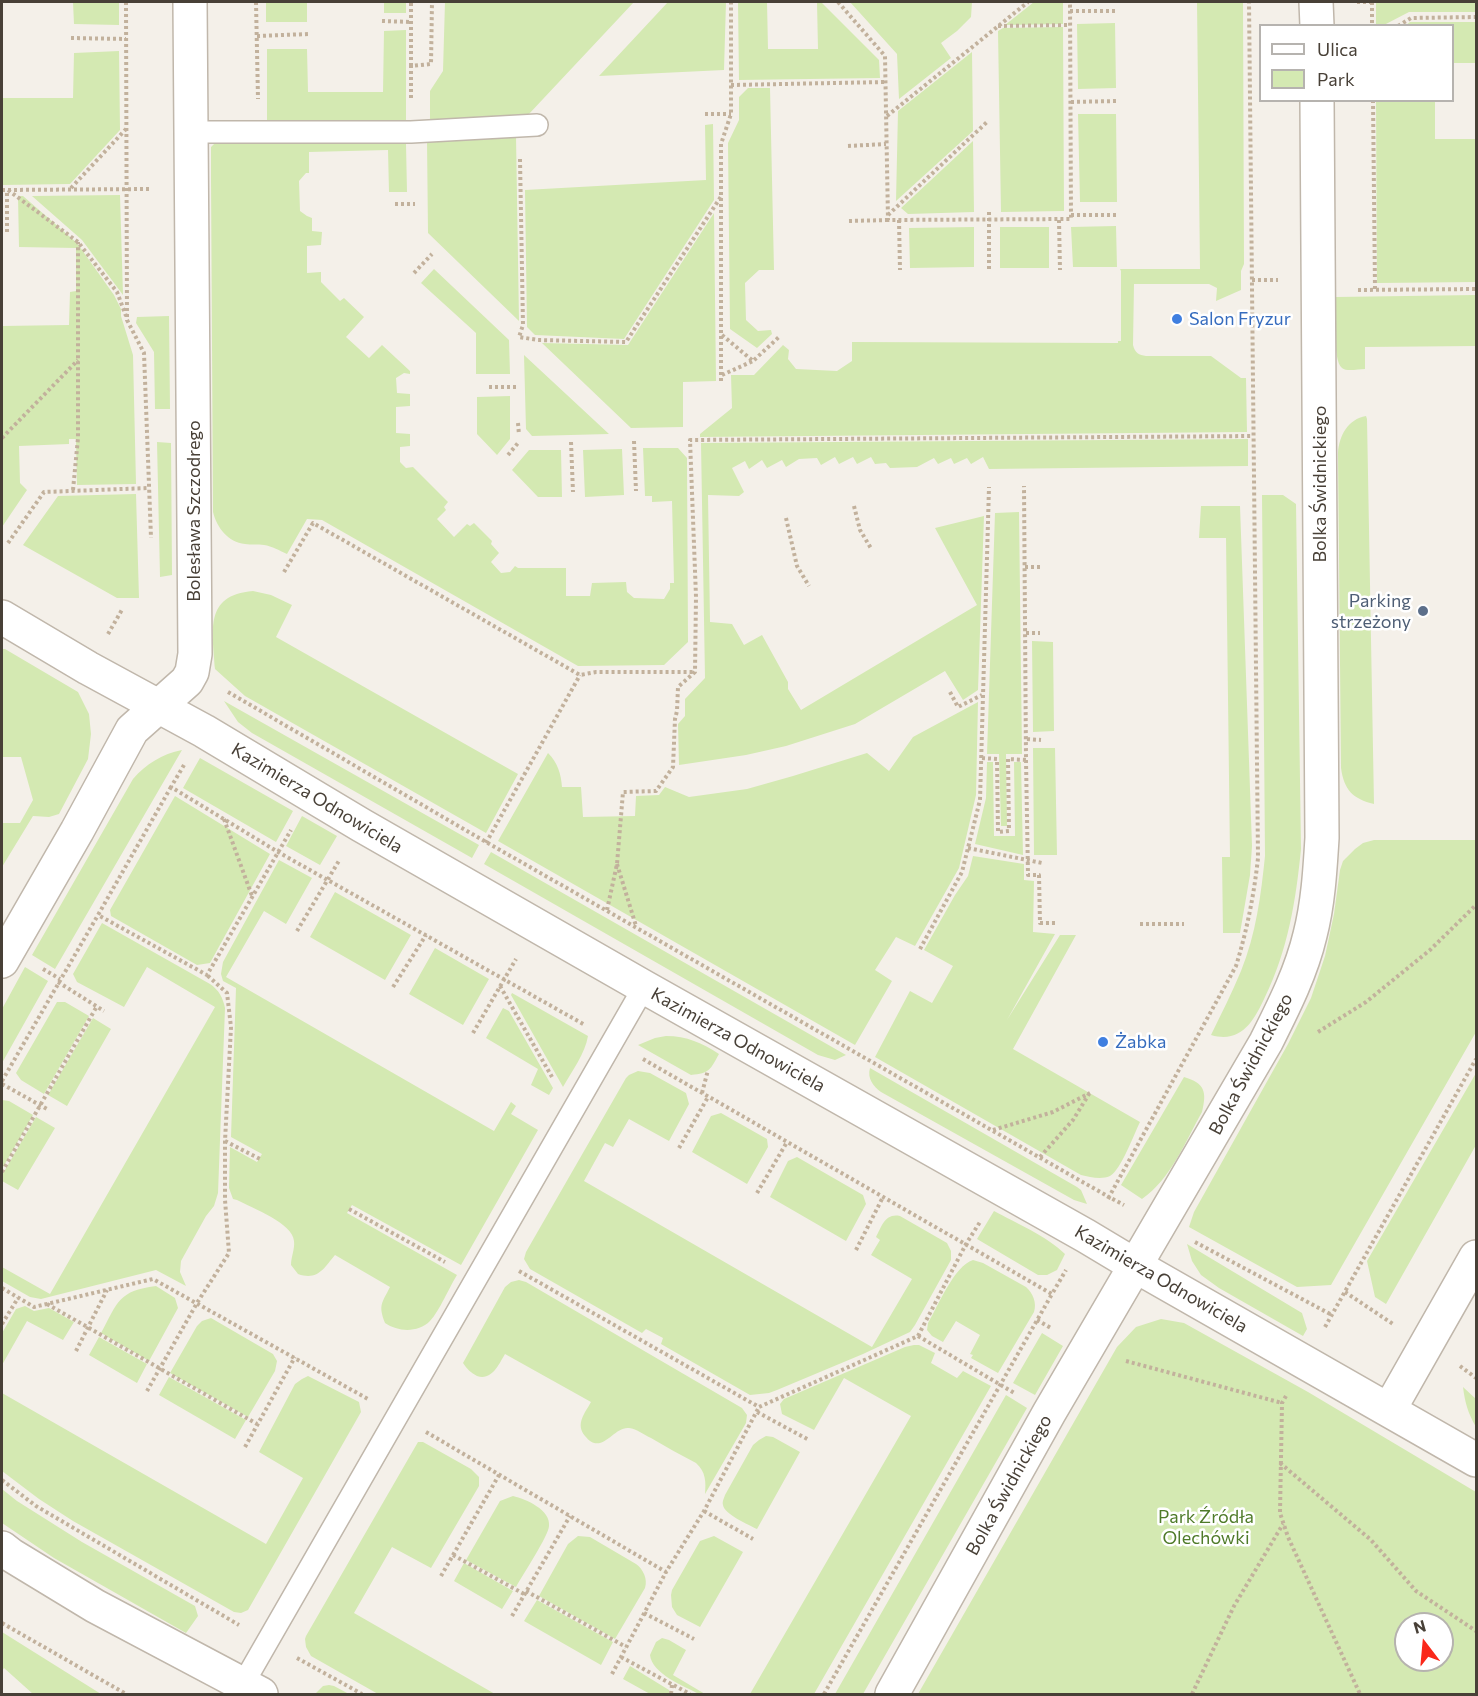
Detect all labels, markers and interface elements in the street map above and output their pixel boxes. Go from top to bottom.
legend [1259,24,1454,102]
text: Ulica [1317,38,1358,60]
text: Park [1317,68,1355,90]
place label: Salon Fryzur [1189,308,1291,330]
marker: Salon Fryzur [1170,312,1184,326]
street label: Bolka Świdnickiego [1309,405,1331,563]
street label: Bolesława Szczodrego [183,420,205,602]
place label: Parking strzeżony [1331,590,1411,632]
marker: Parking strzeżony [1416,604,1430,618]
street label: Kazimierza Odnowiciela [228,738,406,858]
street label: Kazimierza Odnowiciela [647,983,829,1097]
street label: Bolka Świdnickiego [1205,990,1297,1138]
place label: Żabka [1115,1031,1166,1053]
marker: Żabka [1096,1035,1110,1049]
street label: Kazimierza Odnowiciela [1071,1221,1251,1337]
street label: Bolka Świdnickiego [961,1411,1057,1559]
park label: Park Źródła Olechówki [1158,1506,1254,1549]
north arrow [1394,1612,1454,1672]
text: N [1411,1615,1428,1637]

